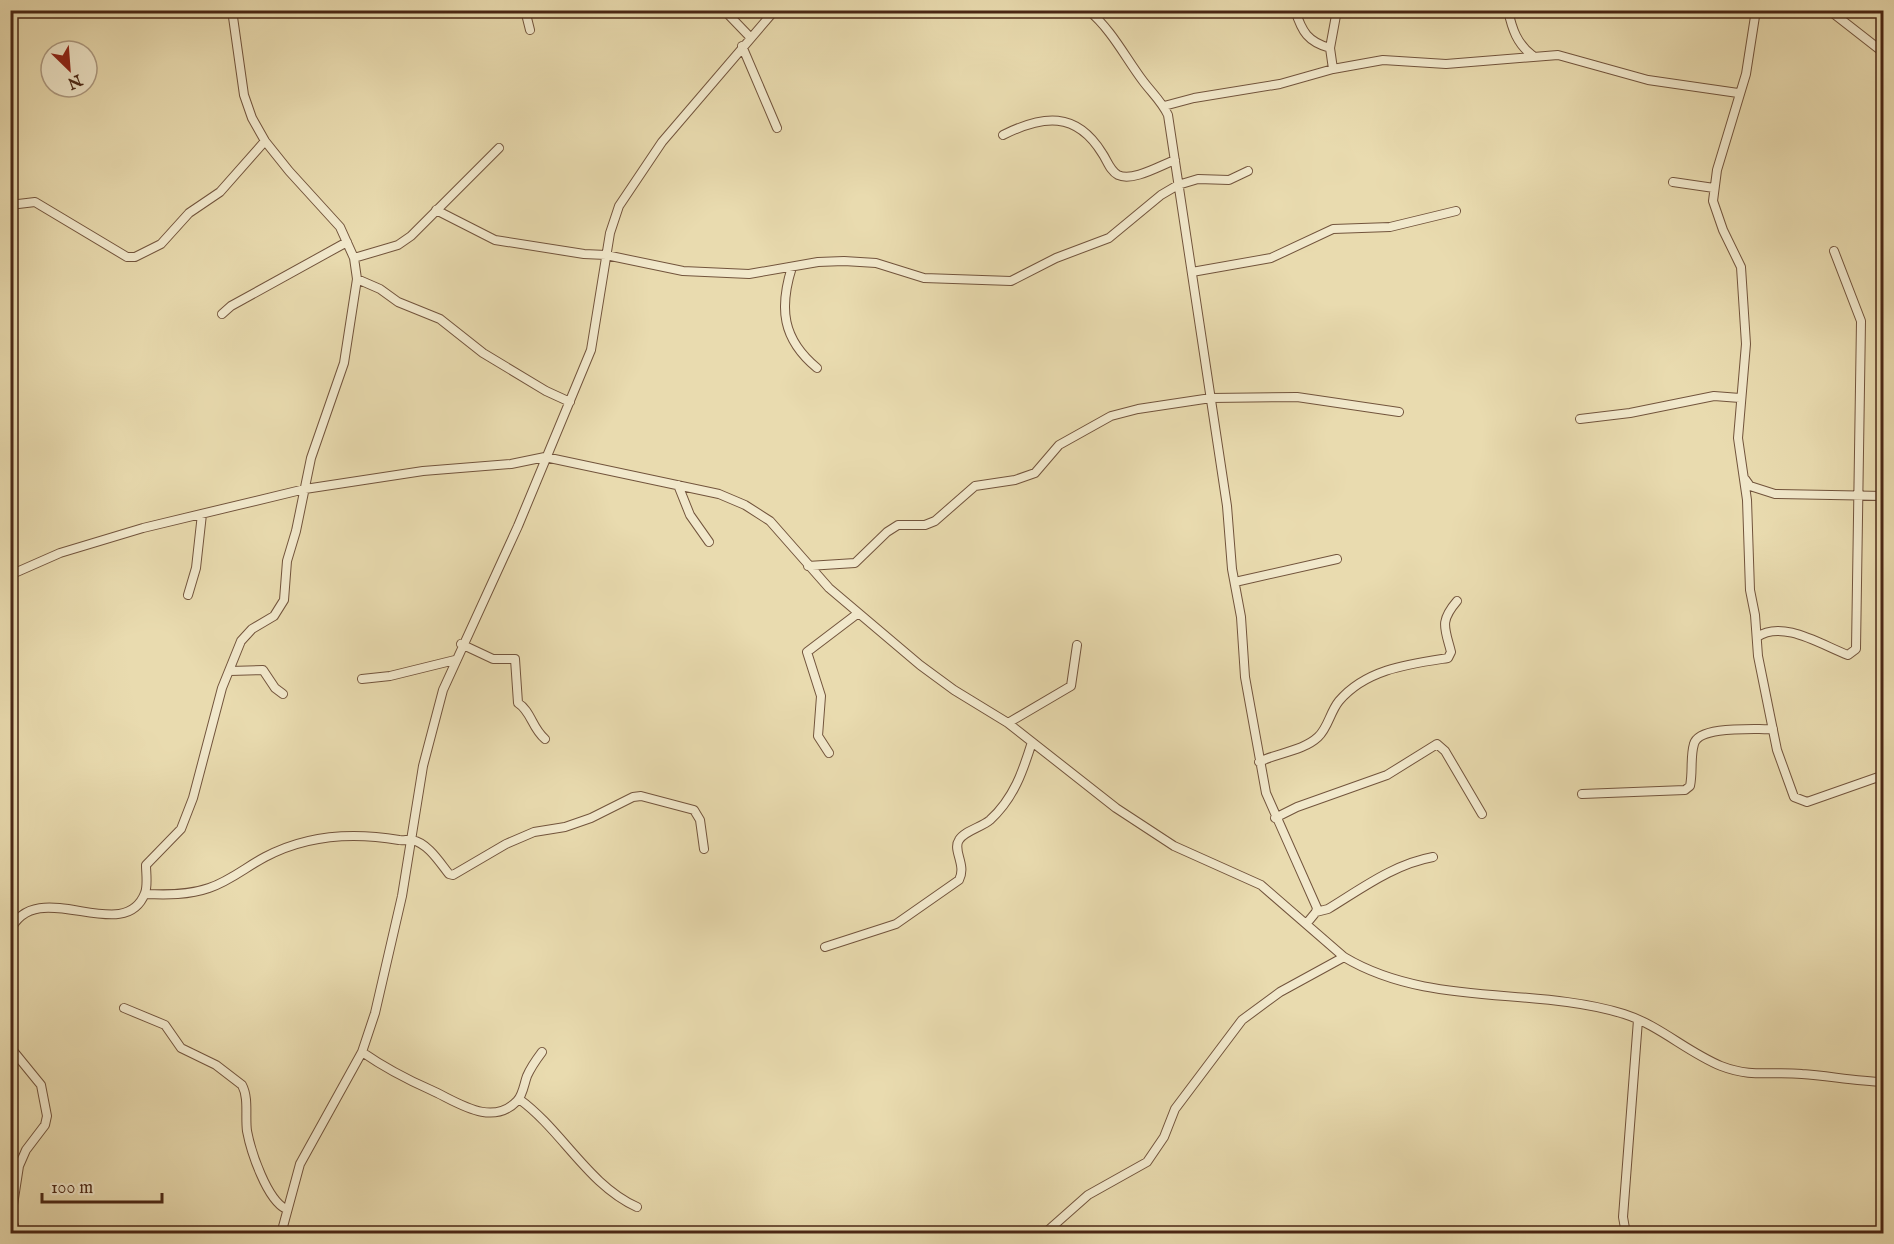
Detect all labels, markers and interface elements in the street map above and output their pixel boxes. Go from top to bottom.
north arrow [39,39,99,99]
text: N [64,68,86,93]
scale bar [42,1166,162,1204]
text: 100 m [51,1177,93,1200]

